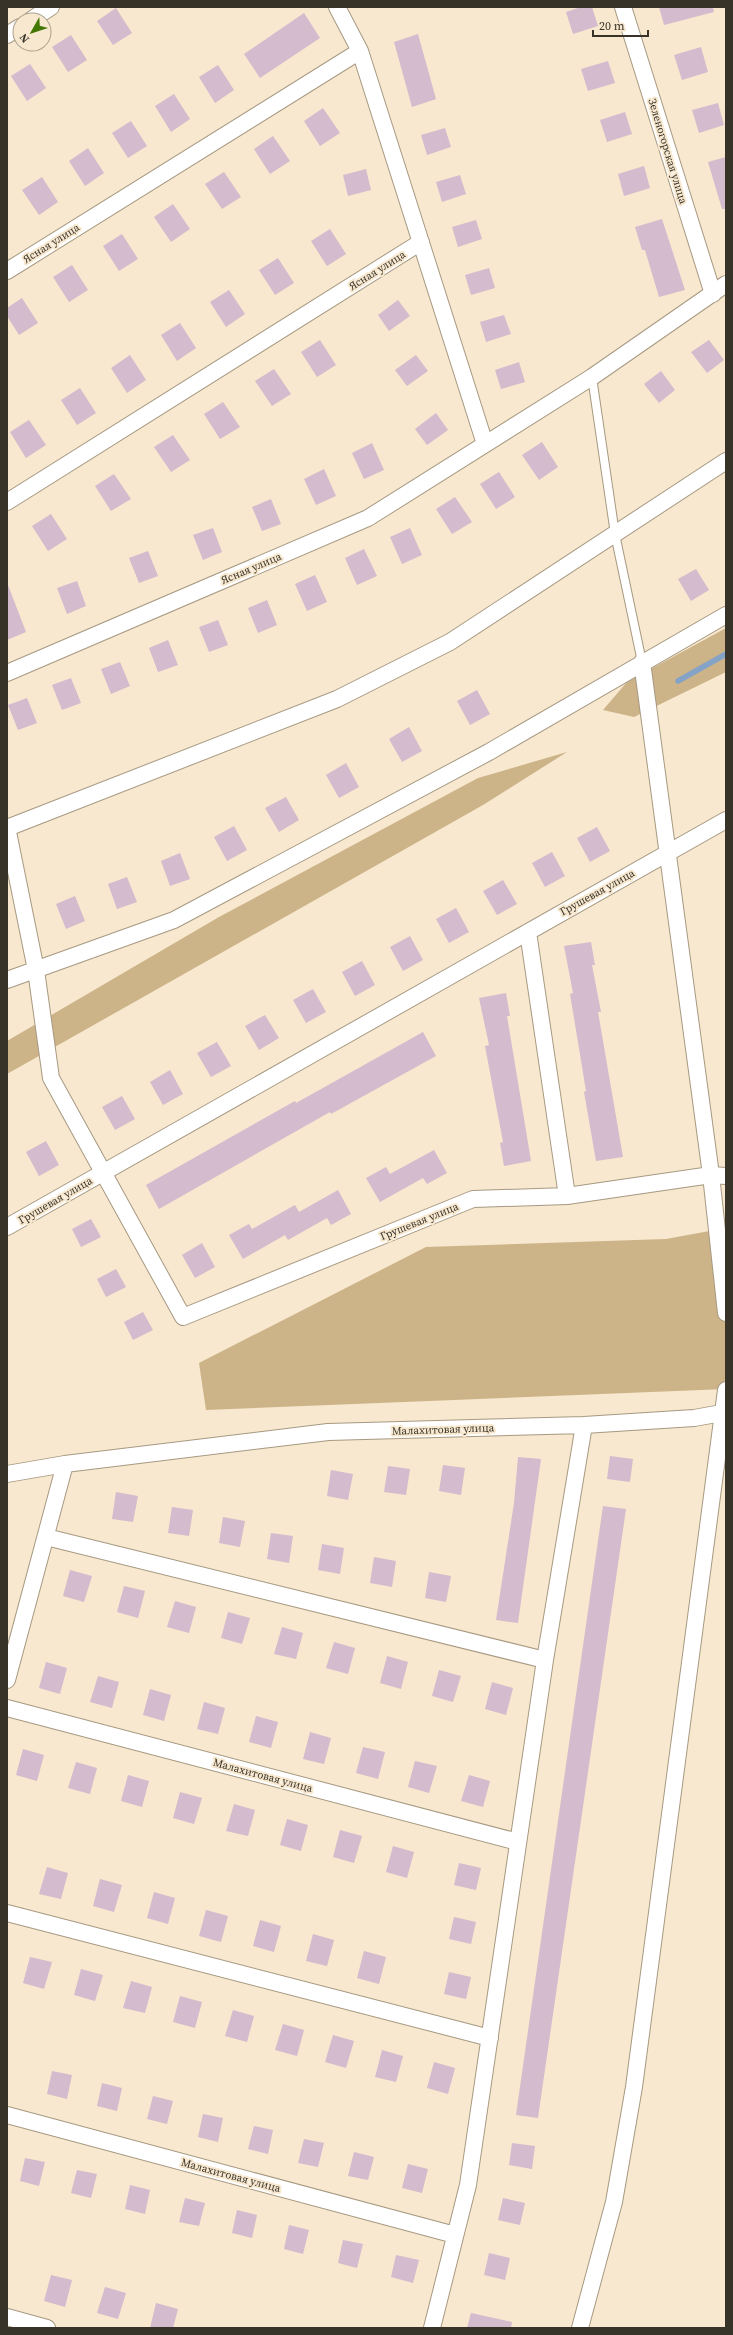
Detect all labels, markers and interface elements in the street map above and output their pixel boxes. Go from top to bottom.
north arrow [12,12,52,52]
scale bar [593,12,648,38]
text: 20 m [599,18,625,34]
text: N [16,30,33,46]
street label: Зеленогорская улица [644,96,691,206]
street label: Ясная улица [20,220,83,267]
street label: Ясная улица [346,247,409,294]
street label: Ясная улица [219,549,284,588]
street label: Грушевая улица [557,866,638,919]
street label: Грушевая улица [15,1173,95,1228]
street label: Грушевая улица [378,1199,461,1244]
street label: Малахитовая улица [392,1420,495,1439]
street label: Малахитовая улица [211,1755,315,1796]
street label: Малахитовая улица [179,2155,283,2196]

